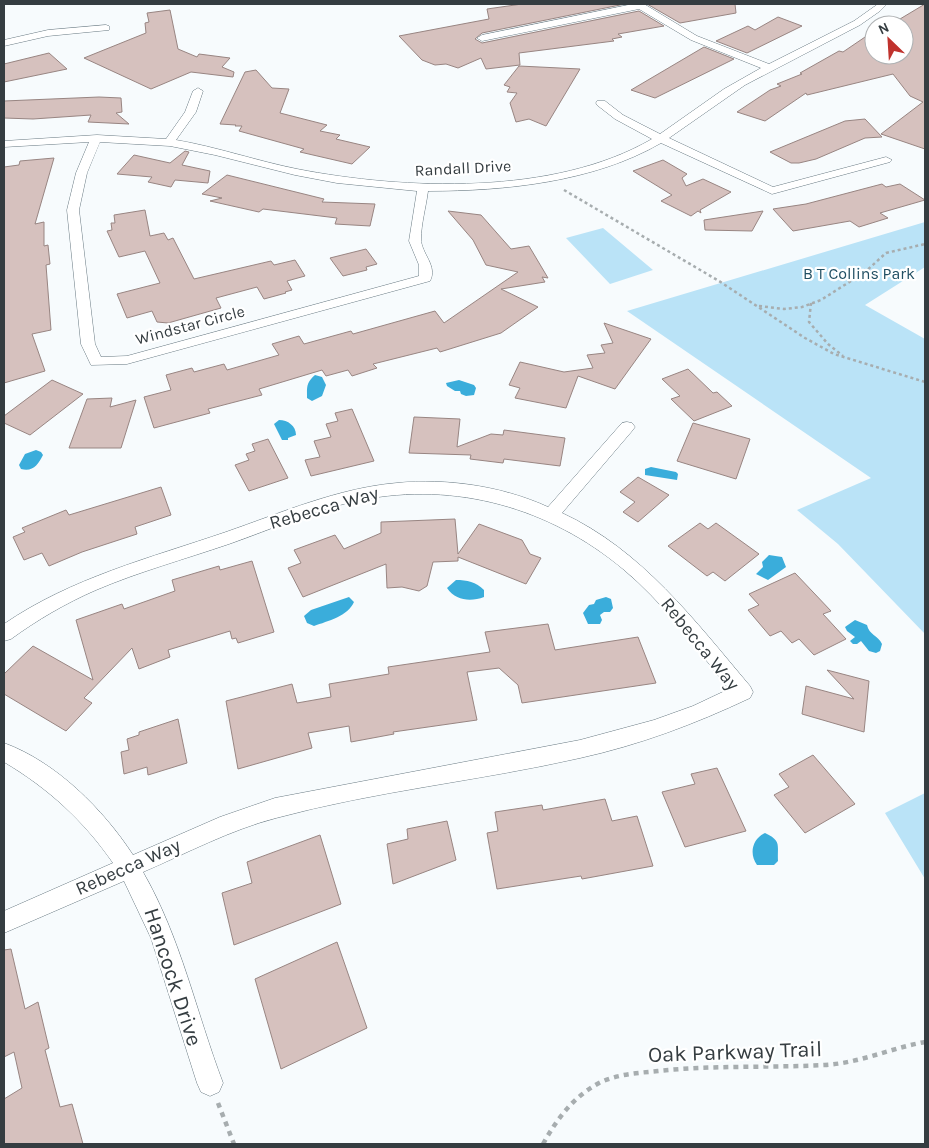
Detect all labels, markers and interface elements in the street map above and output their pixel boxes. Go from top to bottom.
north arrow [864,15,914,65]
text: N [876,19,892,38]
street label: Randall Drive [414,156,512,180]
park label: B T Collins Park [803,264,915,283]
street label: Windstar Circle [133,301,247,349]
street label: Rebecca Way [267,482,381,534]
street label: Rebecca Way [656,593,744,695]
street label: Rebecca Way [72,834,184,900]
street label: Hancock Drive [138,905,208,1049]
street label: Oak Parkway Trail [647,1036,823,1068]

